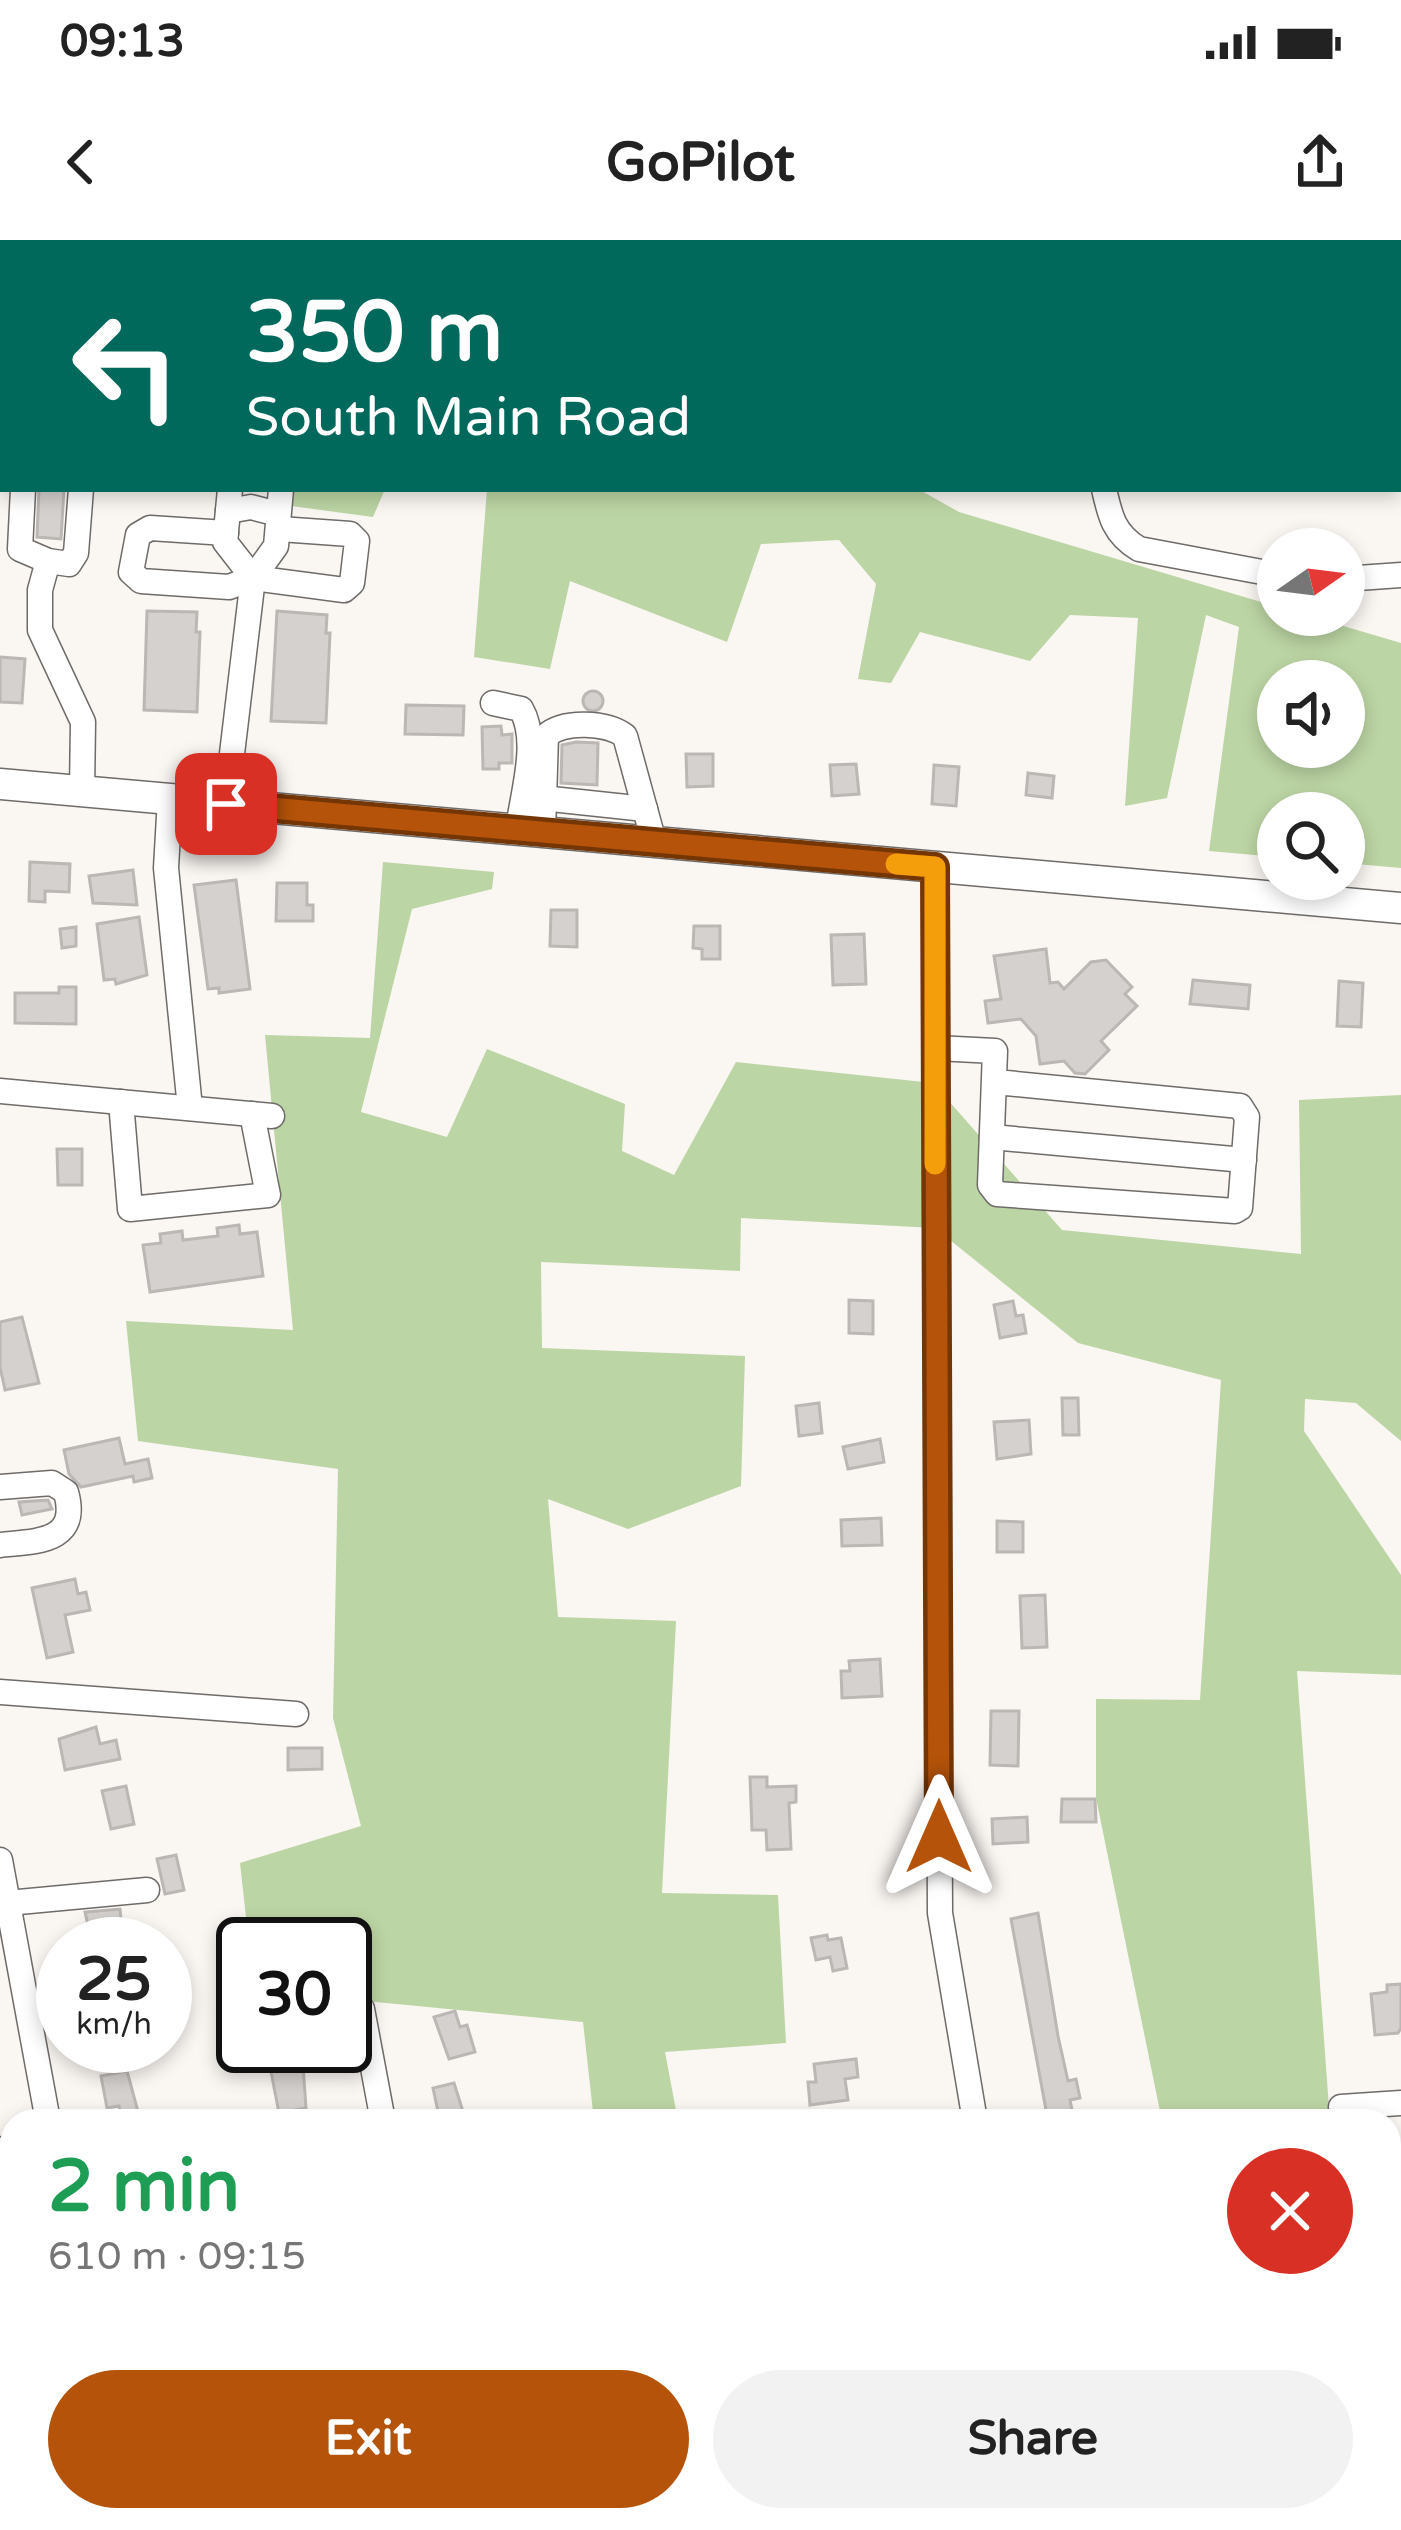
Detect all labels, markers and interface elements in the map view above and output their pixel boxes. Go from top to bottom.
text: 09:13 [60,15,185,69]
icon: back [48,129,114,195]
icon: share [1287,129,1353,195]
text: GoPilot [606,130,795,195]
text: 350 m [246,283,503,384]
icon: left [48,288,204,444]
text: South Main Road [246,385,691,450]
north arrow [1257,528,1365,636]
map controls [1257,528,1365,900]
button: sound [1257,660,1365,768]
pin [175,753,277,855]
icon: arrive [193,771,259,837]
button: search [1257,792,1365,900]
position arrow [876,1774,1002,1900]
speed limit sign: 30 [216,1917,372,2073]
text: 25 [76,1944,152,2016]
text: km/h [76,2006,152,2043]
text: 2 min [48,2144,240,2231]
button: close [1227,2148,1353,2274]
text: 610 m · 09:15 [48,2233,306,2280]
button: Exit [48,2370,689,2508]
button: Share [713,2370,1353,2508]

